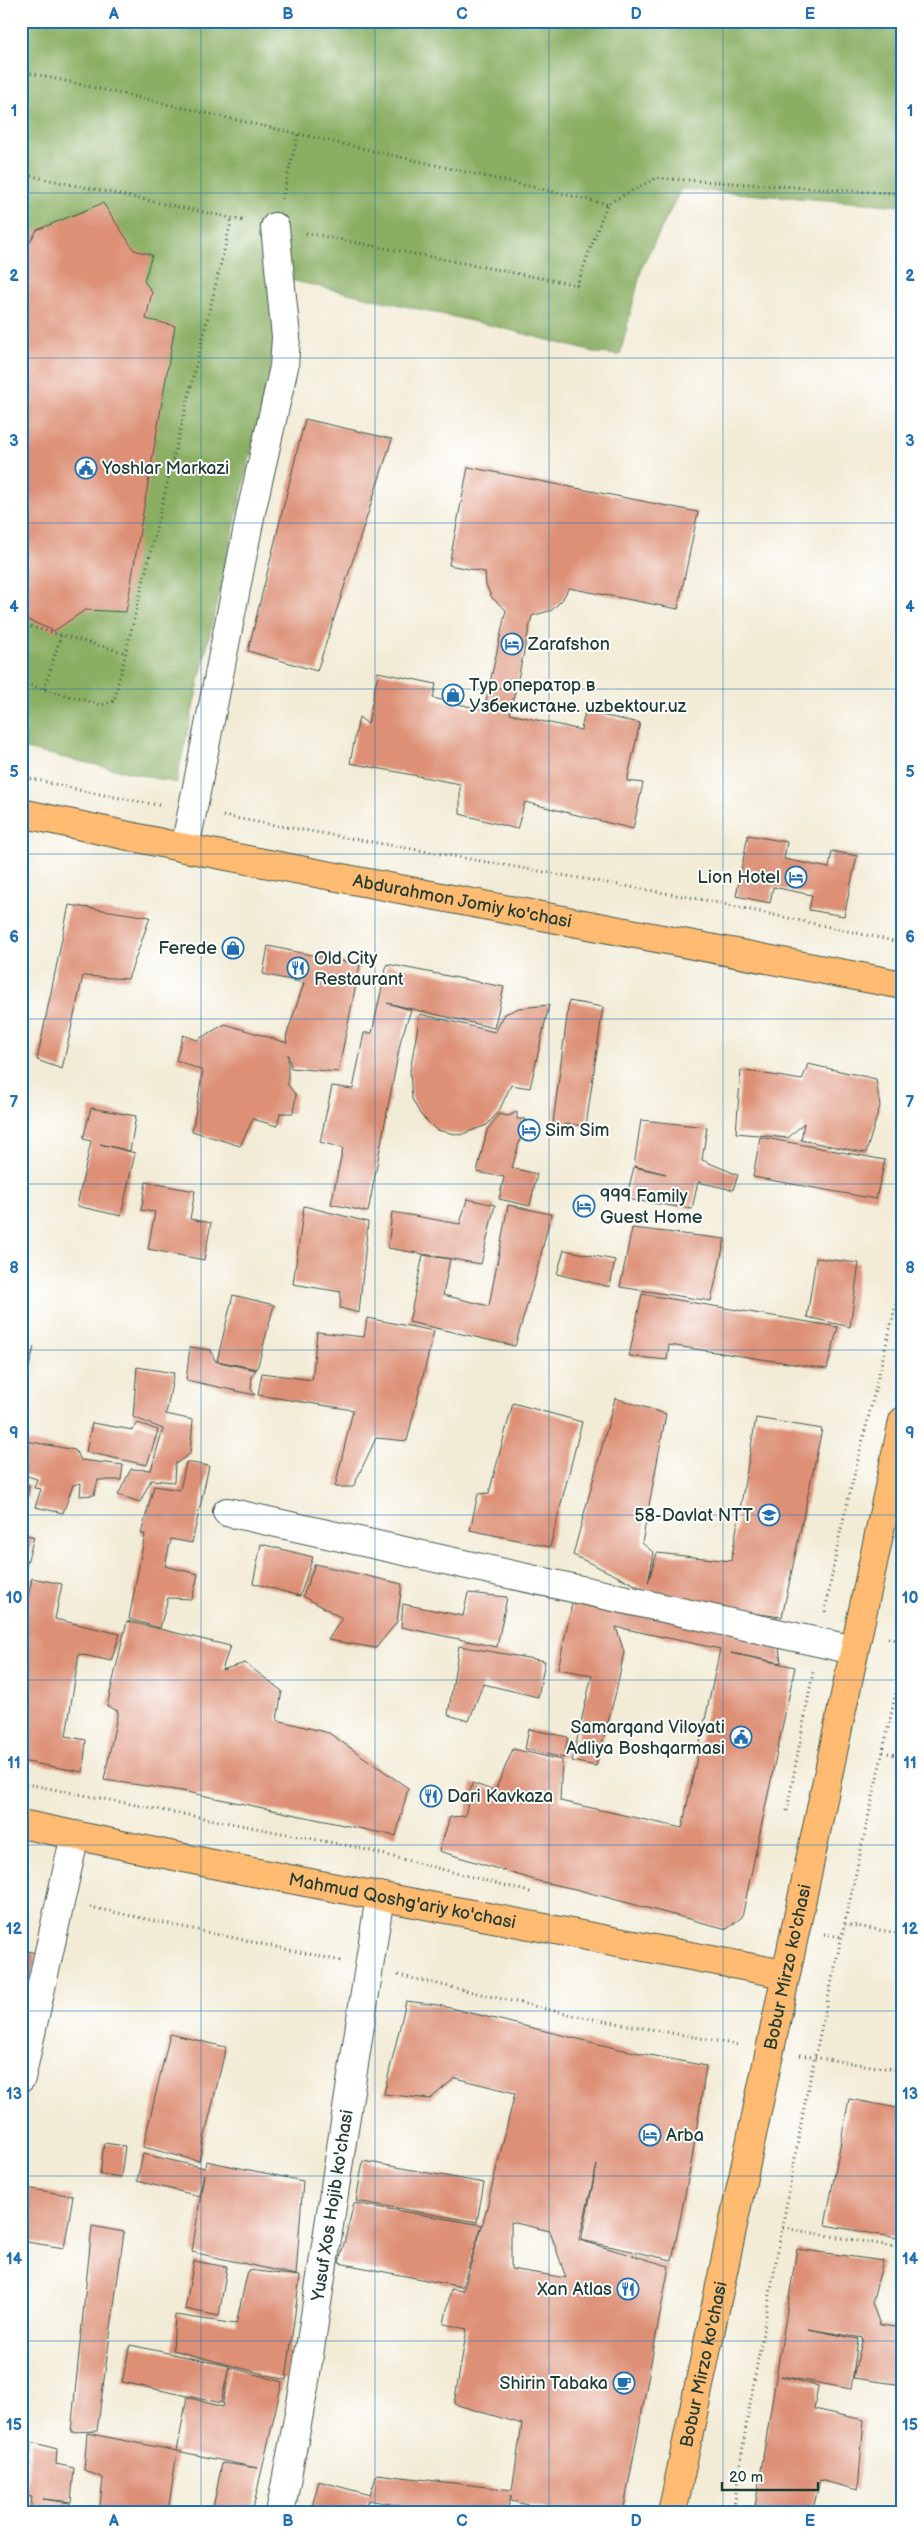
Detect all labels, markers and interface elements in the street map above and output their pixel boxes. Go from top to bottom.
text: A [108,5,119,24]
text: B [282,5,294,24]
text: C [456,5,468,24]
text: D [630,5,642,24]
text: E [805,5,815,24]
text: 1 [11,102,17,121]
text: 1 [907,102,913,121]
text: 2 [9,267,19,286]
text: 2 [905,267,915,286]
text: 3 [9,432,19,451]
text: 3 [905,432,915,451]
public building icon: Yoshlar Markazi [74,456,98,480]
place label: Yoshlar Markazi [101,458,229,479]
text: 4 [9,598,19,617]
text: 4 [905,598,915,617]
hotel icon: Zarafshon [500,632,524,656]
place label: Zarafshon [527,634,610,655]
place label: Тур оператор в Узбекистане. uzbektour.uz [469,675,687,717]
shop icon: Тур оператор в Узбекистане. uzbektour.uz [441,683,465,707]
text: 5 [9,763,19,782]
text: 5 [905,763,915,782]
hotel icon: Lion Hotel [784,865,808,889]
place label: Lion Hotel [697,867,780,888]
street label: Abdurahmon Jomiy ko'chasi [351,870,573,933]
text: 6 [9,928,19,947]
text: 6 [905,928,915,947]
shop icon: Ferede [221,936,245,960]
place label: Ferede [158,938,217,959]
place label: Old City Restaurant [314,948,404,990]
restaurant icon: Old City Restaurant [286,956,310,980]
text: 7 [10,1093,19,1112]
text: 7 [906,1093,915,1112]
hotel icon: Sim Sim [517,1118,541,1142]
place label: Sim Sim [545,1120,609,1141]
place label: 999 Family Guest Home [600,1186,703,1228]
hotel icon: 999 Family Guest Home [572,1194,596,1218]
text: 8 [9,1259,19,1278]
text: 8 [905,1259,915,1278]
text: 9 [9,1424,19,1443]
text: 9 [905,1424,915,1443]
school or university icon: 58-Davlat NTT [757,1503,781,1527]
place label: 58-Davlat NTT [634,1505,753,1526]
text: 10 [6,1589,22,1608]
text: 10 [902,1589,918,1608]
place label: Samarqand Viloyati Adliya Boshqarmasi [566,1717,725,1759]
public building icon: Samarqand Viloyati Adliya Boshqarmasi [729,1725,753,1749]
text: 11 [7,1754,21,1773]
text: 11 [903,1754,917,1773]
restaurant icon: Dari Kavkaza [419,1784,443,1808]
place label: Dari Kavkaza [447,1786,553,1807]
street label: Mahmud Qoshg'ariy ko'chasi [287,1869,518,1933]
street label: Bobur Mirzo ko'chasi [760,1882,816,2052]
text: 12 [6,1920,23,1939]
text: 12 [902,1920,919,1939]
text: 13 [6,2085,22,2104]
text: 13 [902,2085,918,2104]
street label: Yusuf Xos Hojib ko'chasi [307,2108,358,2304]
hotel icon: Arba [638,2123,662,2147]
place label: Arba [666,2125,704,2146]
text: 14 [6,2250,23,2269]
text: 14 [902,2250,919,2269]
restaurant icon: Xan Atlas [616,2277,640,2301]
place label: Xan Atlas [536,2279,612,2300]
street label: Bobur Mirzo ko'chasi [676,2279,732,2449]
cafe icon: Shirin Tabaka [612,2371,636,2395]
place label: Shirin Tabaka [500,2373,608,2394]
text: 15 [6,2416,22,2435]
text: 15 [902,2416,918,2435]
scale bar [722,2459,818,2491]
text: 20 m [729,2468,763,2487]
text: A [108,2512,119,2531]
text: B [282,2512,294,2531]
text: C [456,2512,468,2531]
text: D [630,2512,642,2531]
text: E [805,2512,815,2531]

